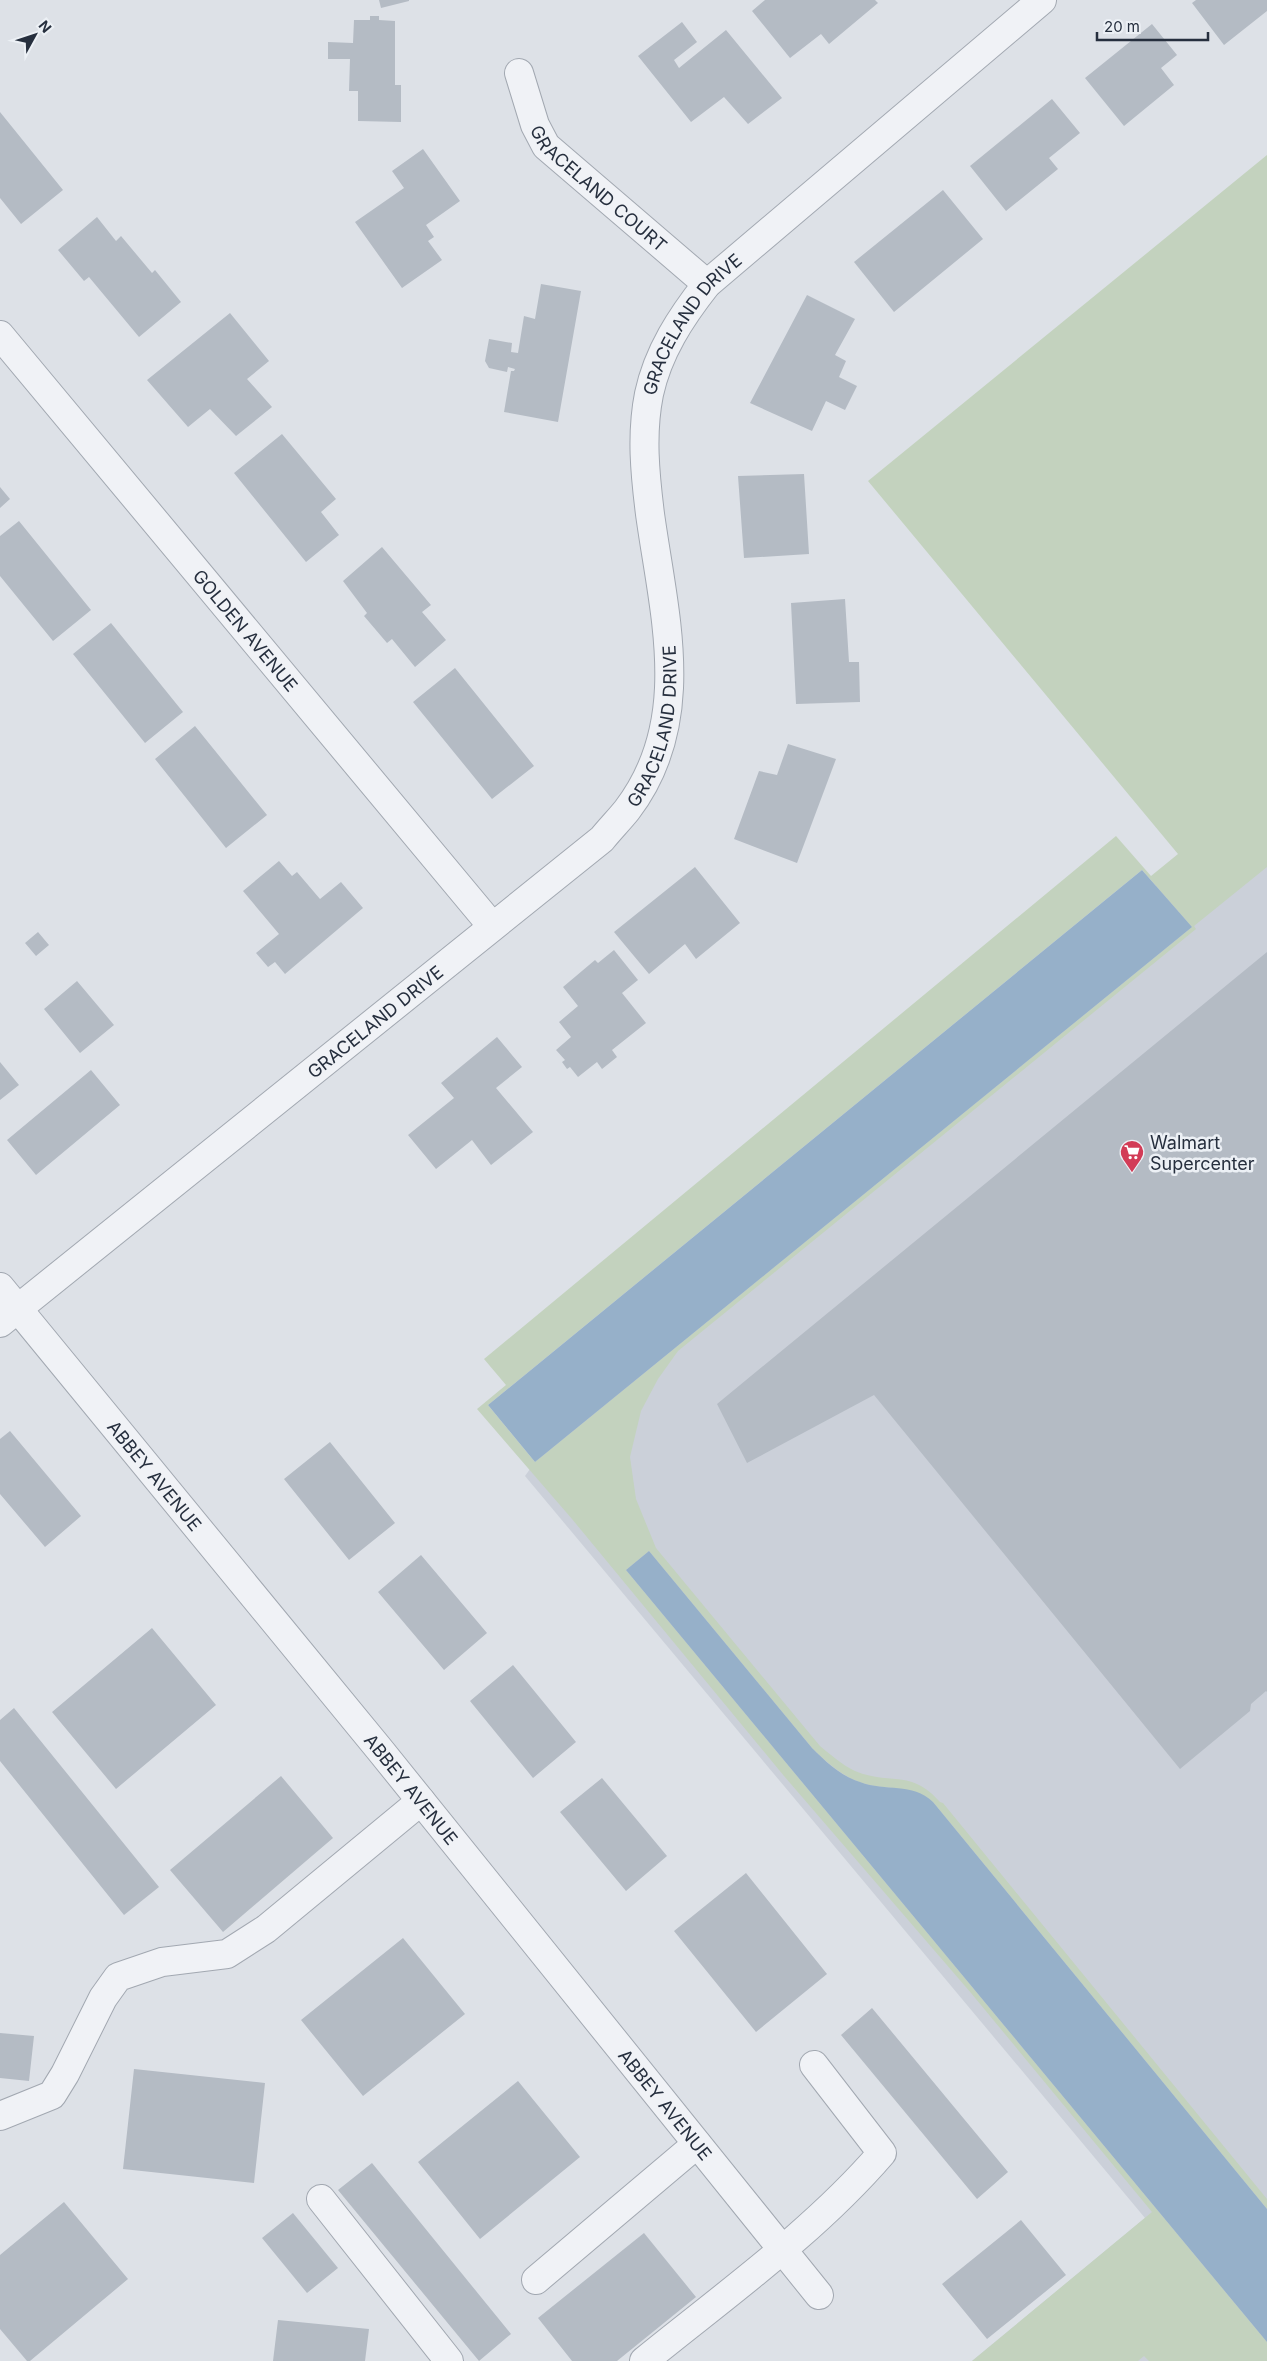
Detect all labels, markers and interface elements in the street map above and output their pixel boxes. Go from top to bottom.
north arrow [10,10,60,60]
scale bar [1097,10,1208,42]
text: N [35,17,55,36]
text: 20 m [1104,17,1140,36]
street label: GRACELAND COURT [526,121,671,256]
street label: GRACELAND DRIVE [639,249,746,397]
street label: GOLDEN AVENUE [189,565,302,695]
street label: GRACELAND DRIVE [622,644,680,811]
street label: GRACELAND DRIVE [303,961,447,1082]
place label: Walmart Supercenter [1150,1132,1255,1174]
supermarket icon: Walmart Supercenter [1119,1139,1145,1173]
street label: ABBEY AVENUE [103,1416,206,1535]
street label: ABBEY AVENUE [360,1729,462,1849]
street label: ABBEY AVENUE [614,2045,716,2164]

